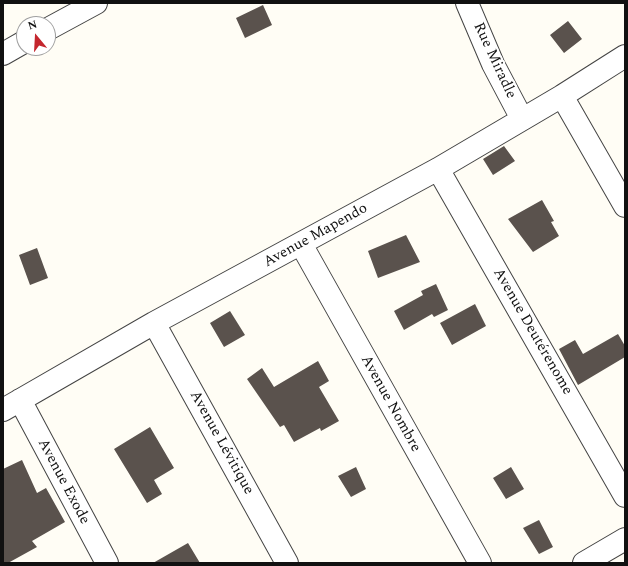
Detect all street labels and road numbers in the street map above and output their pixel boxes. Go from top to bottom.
street label: Rue Miradle [469,20,519,102]
street label: Avenue Mapendo [261,200,371,272]
street label: Avenue Deutérenome [488,265,576,399]
street label: Avenue Nombre [356,353,424,455]
street label: Avenue Lévitique [185,388,257,498]
street label: Avenue Exode [33,436,93,528]

